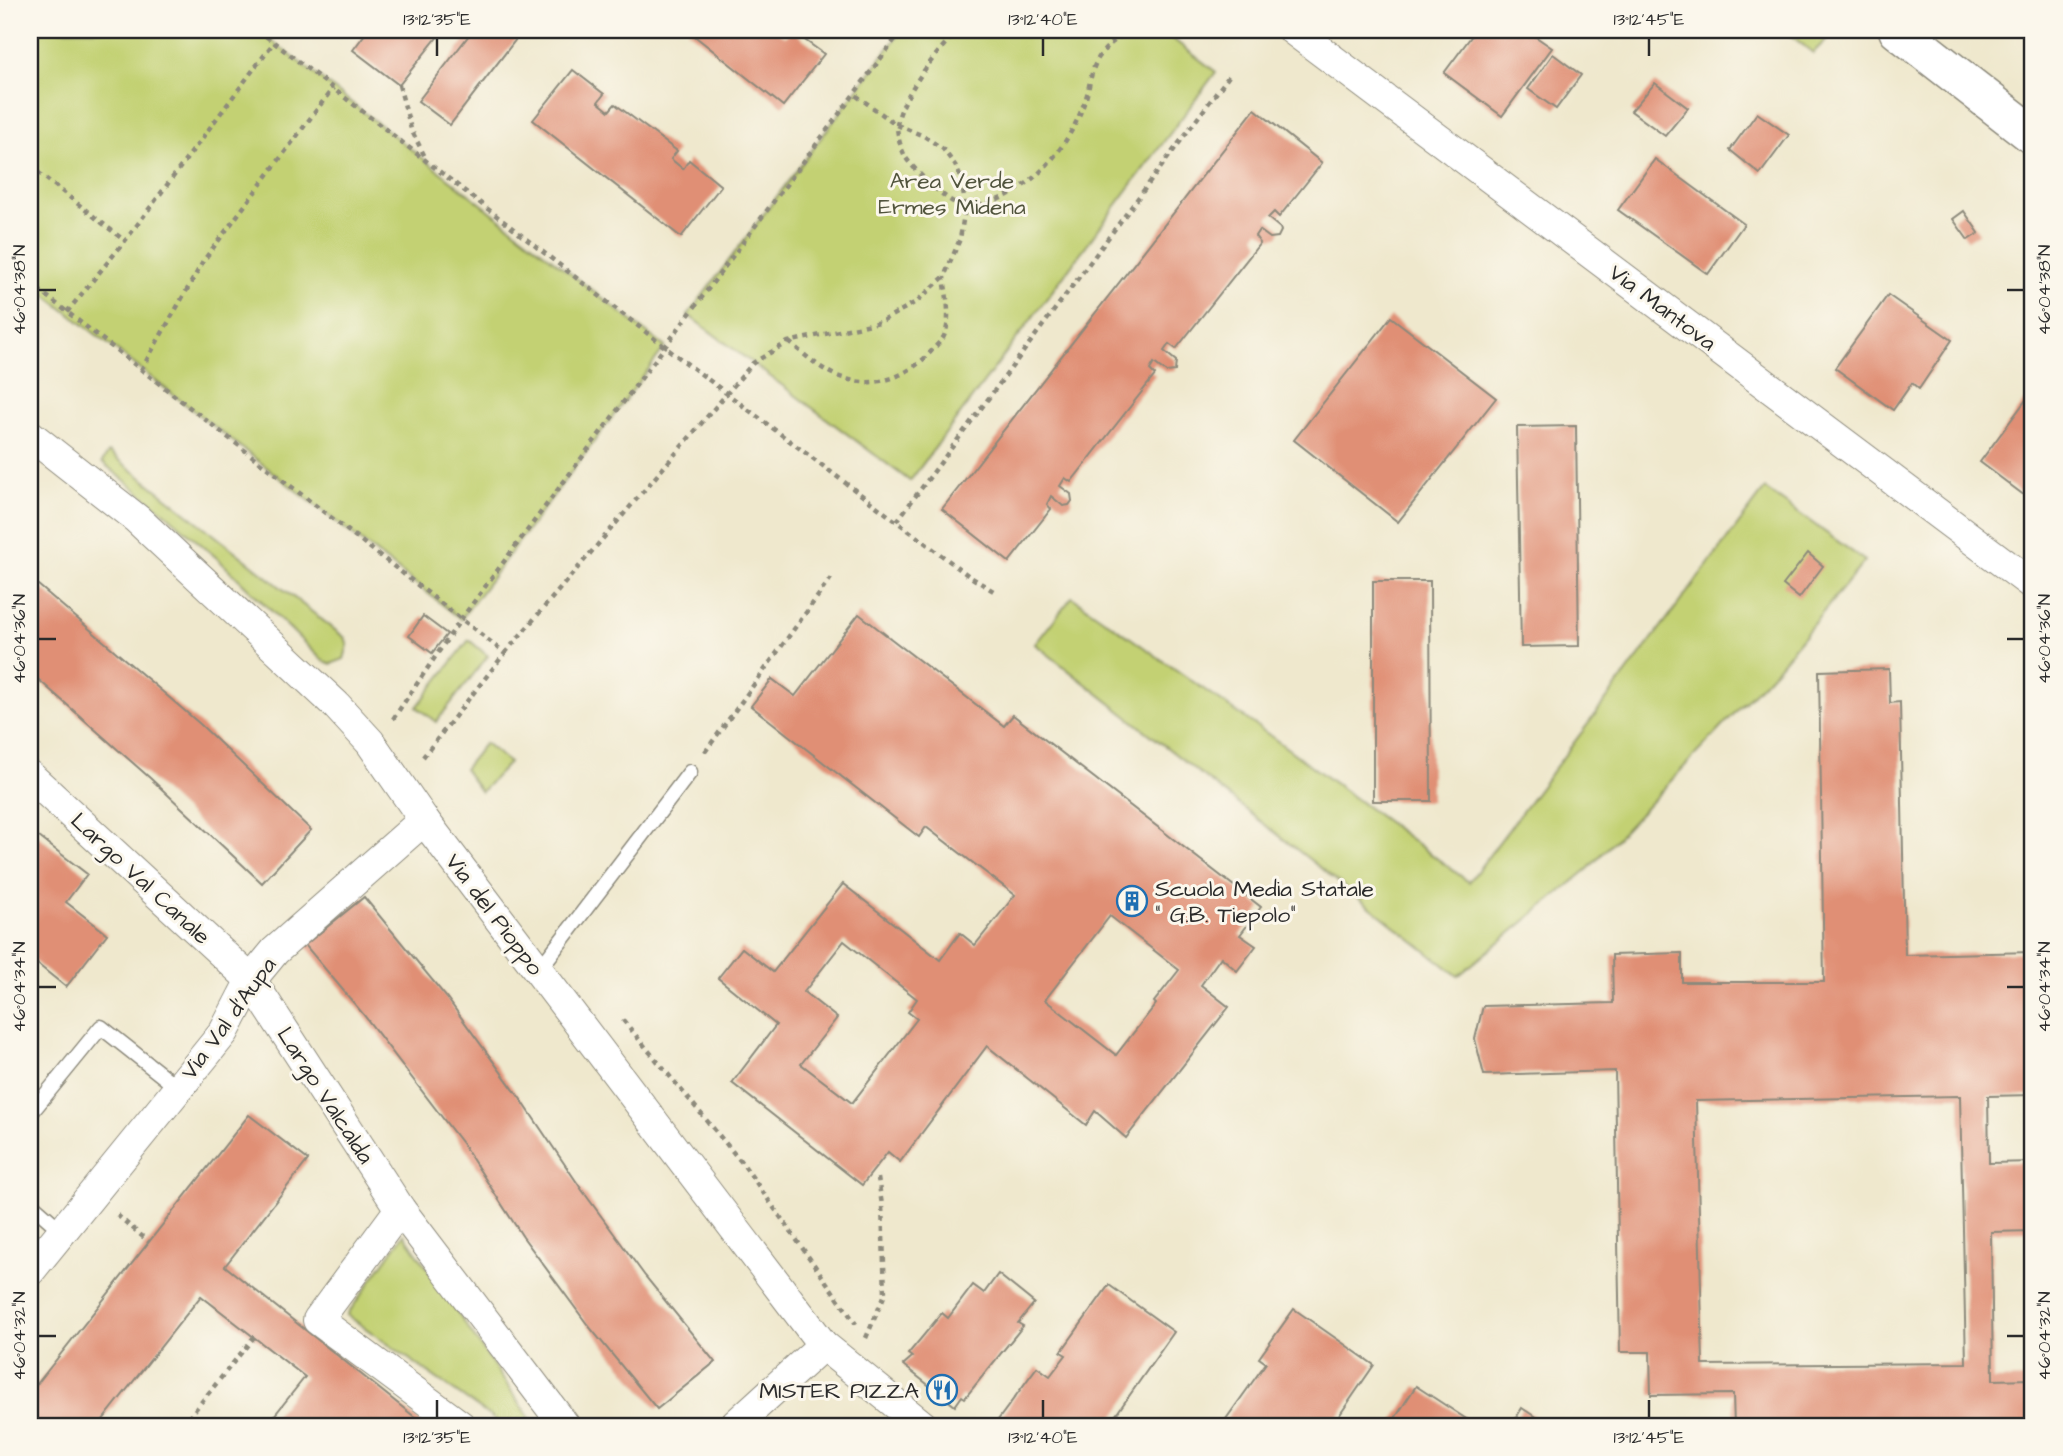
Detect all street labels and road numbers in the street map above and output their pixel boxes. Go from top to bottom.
street label: Via Mantova [1602,257,1723,359]
street label: Largo Val Canale [63,805,217,953]
street label: Via del Pioppo [438,847,551,982]
street label: Via Val d'Aupa [173,951,284,1086]
street label: Largo Valcalda [268,1021,382,1171]

